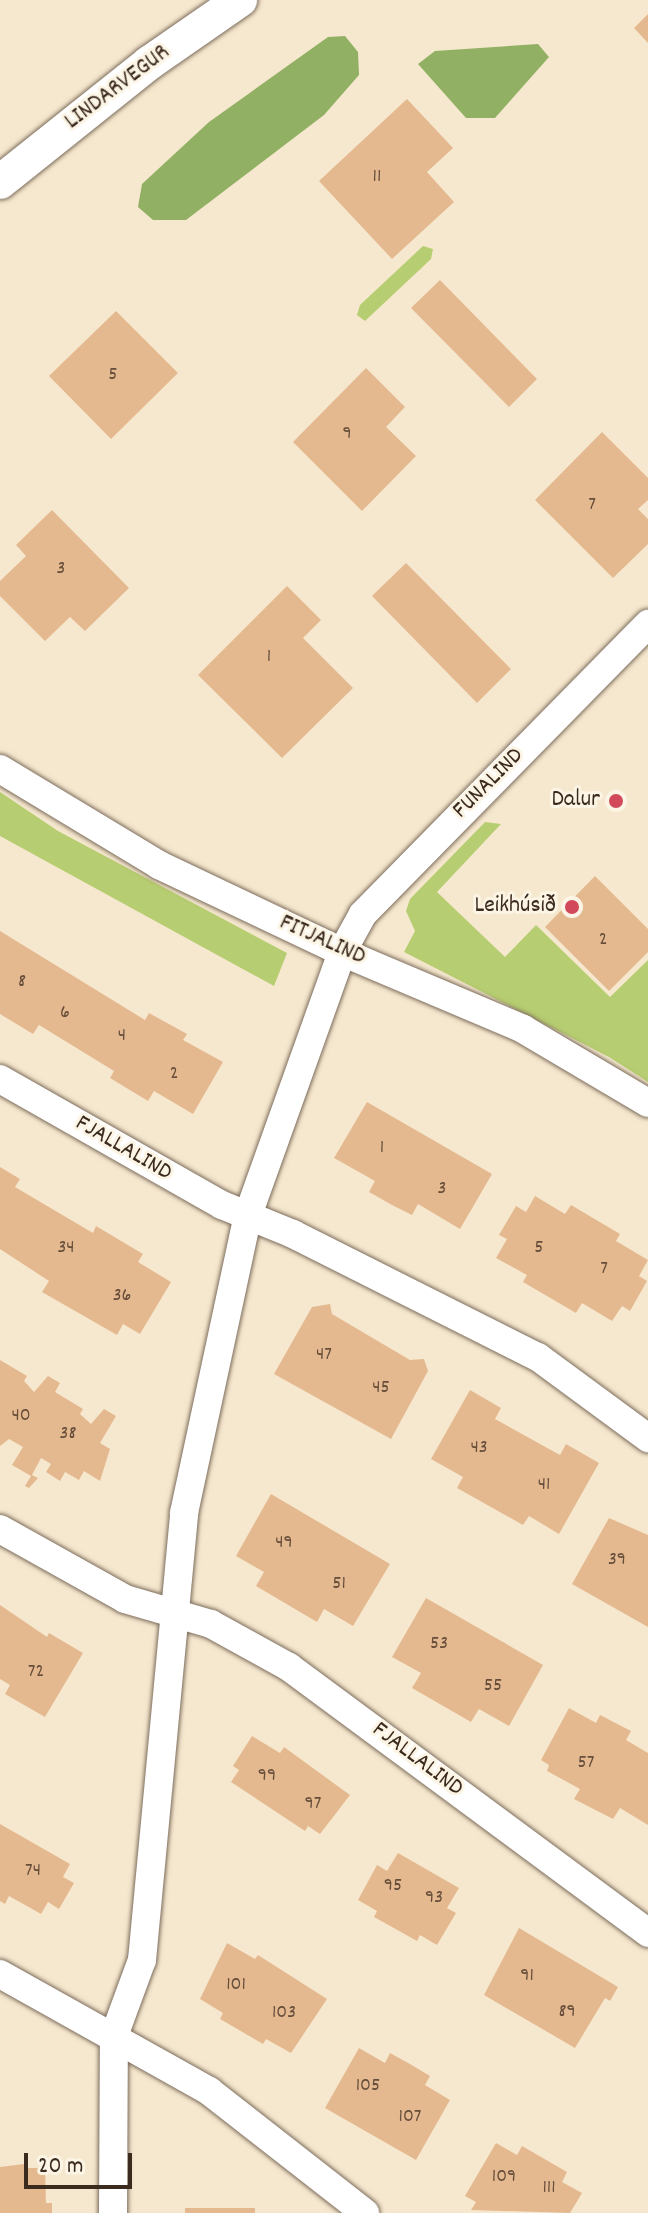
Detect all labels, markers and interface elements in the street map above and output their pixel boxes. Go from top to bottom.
street label: LINDARVEGUR [60,39,176,137]
house number: 11 [373,165,381,189]
house number: 5 [108,363,118,387]
house number: 9 [342,422,352,446]
house number: 7 [588,493,596,517]
house number: 3 [57,557,65,581]
house number: 1 [267,645,271,669]
street label: FUNALIND [447,742,531,826]
place label: Dalur [551,787,600,815]
marker: Dalur [607,792,625,810]
place label: Leikhúsið [474,893,556,921]
marker: Leikhúsið [563,898,581,916]
street label: FITJALIND [275,909,369,973]
house number: 2 [599,928,607,952]
house number: 8 [18,970,26,994]
house number: 6 [60,1001,70,1025]
house number: 4 [118,1024,126,1048]
house number: 2 [170,1062,178,1086]
street label: FJALLALIND [70,1110,176,1188]
house number: 1 [380,1136,384,1160]
house number: 3 [438,1177,446,1201]
house number: 34 [57,1236,75,1260]
house number: 5 [534,1236,544,1260]
house number: 7 [600,1257,608,1281]
house number: 36 [113,1284,131,1308]
house number: 47 [316,1343,332,1367]
house number: 45 [372,1376,390,1400]
house number: 40 [11,1404,31,1428]
house number: 38 [60,1422,76,1446]
house number: 43 [470,1436,488,1460]
house number: 41 [538,1473,550,1497]
house number: 49 [275,1531,293,1555]
house number: 39 [608,1548,626,1572]
house number: 51 [332,1572,346,1596]
house number: 53 [430,1632,448,1656]
house number: 72 [28,1660,44,1684]
house number: 55 [484,1674,502,1698]
street label: FJALLALIND [366,1716,468,1804]
house number: 57 [578,1751,594,1775]
house number: 99 [258,1764,276,1788]
house number: 97 [305,1792,321,1816]
house number: 74 [25,1859,41,1883]
house number: 95 [384,1874,402,1898]
house number: 93 [425,1886,443,1910]
house number: 91 [520,1964,534,1988]
house number: 101 [226,1973,246,1997]
house number: 89 [558,2000,576,2024]
house number: 103 [272,2001,296,2025]
house number: 105 [356,2074,380,2098]
house number: 107 [399,2105,421,2129]
scale bar [28,2137,136,2187]
text: 20 m [38,2150,84,2184]
house number: 109 [492,2165,516,2189]
house number: 111 [542,2176,556,2200]

